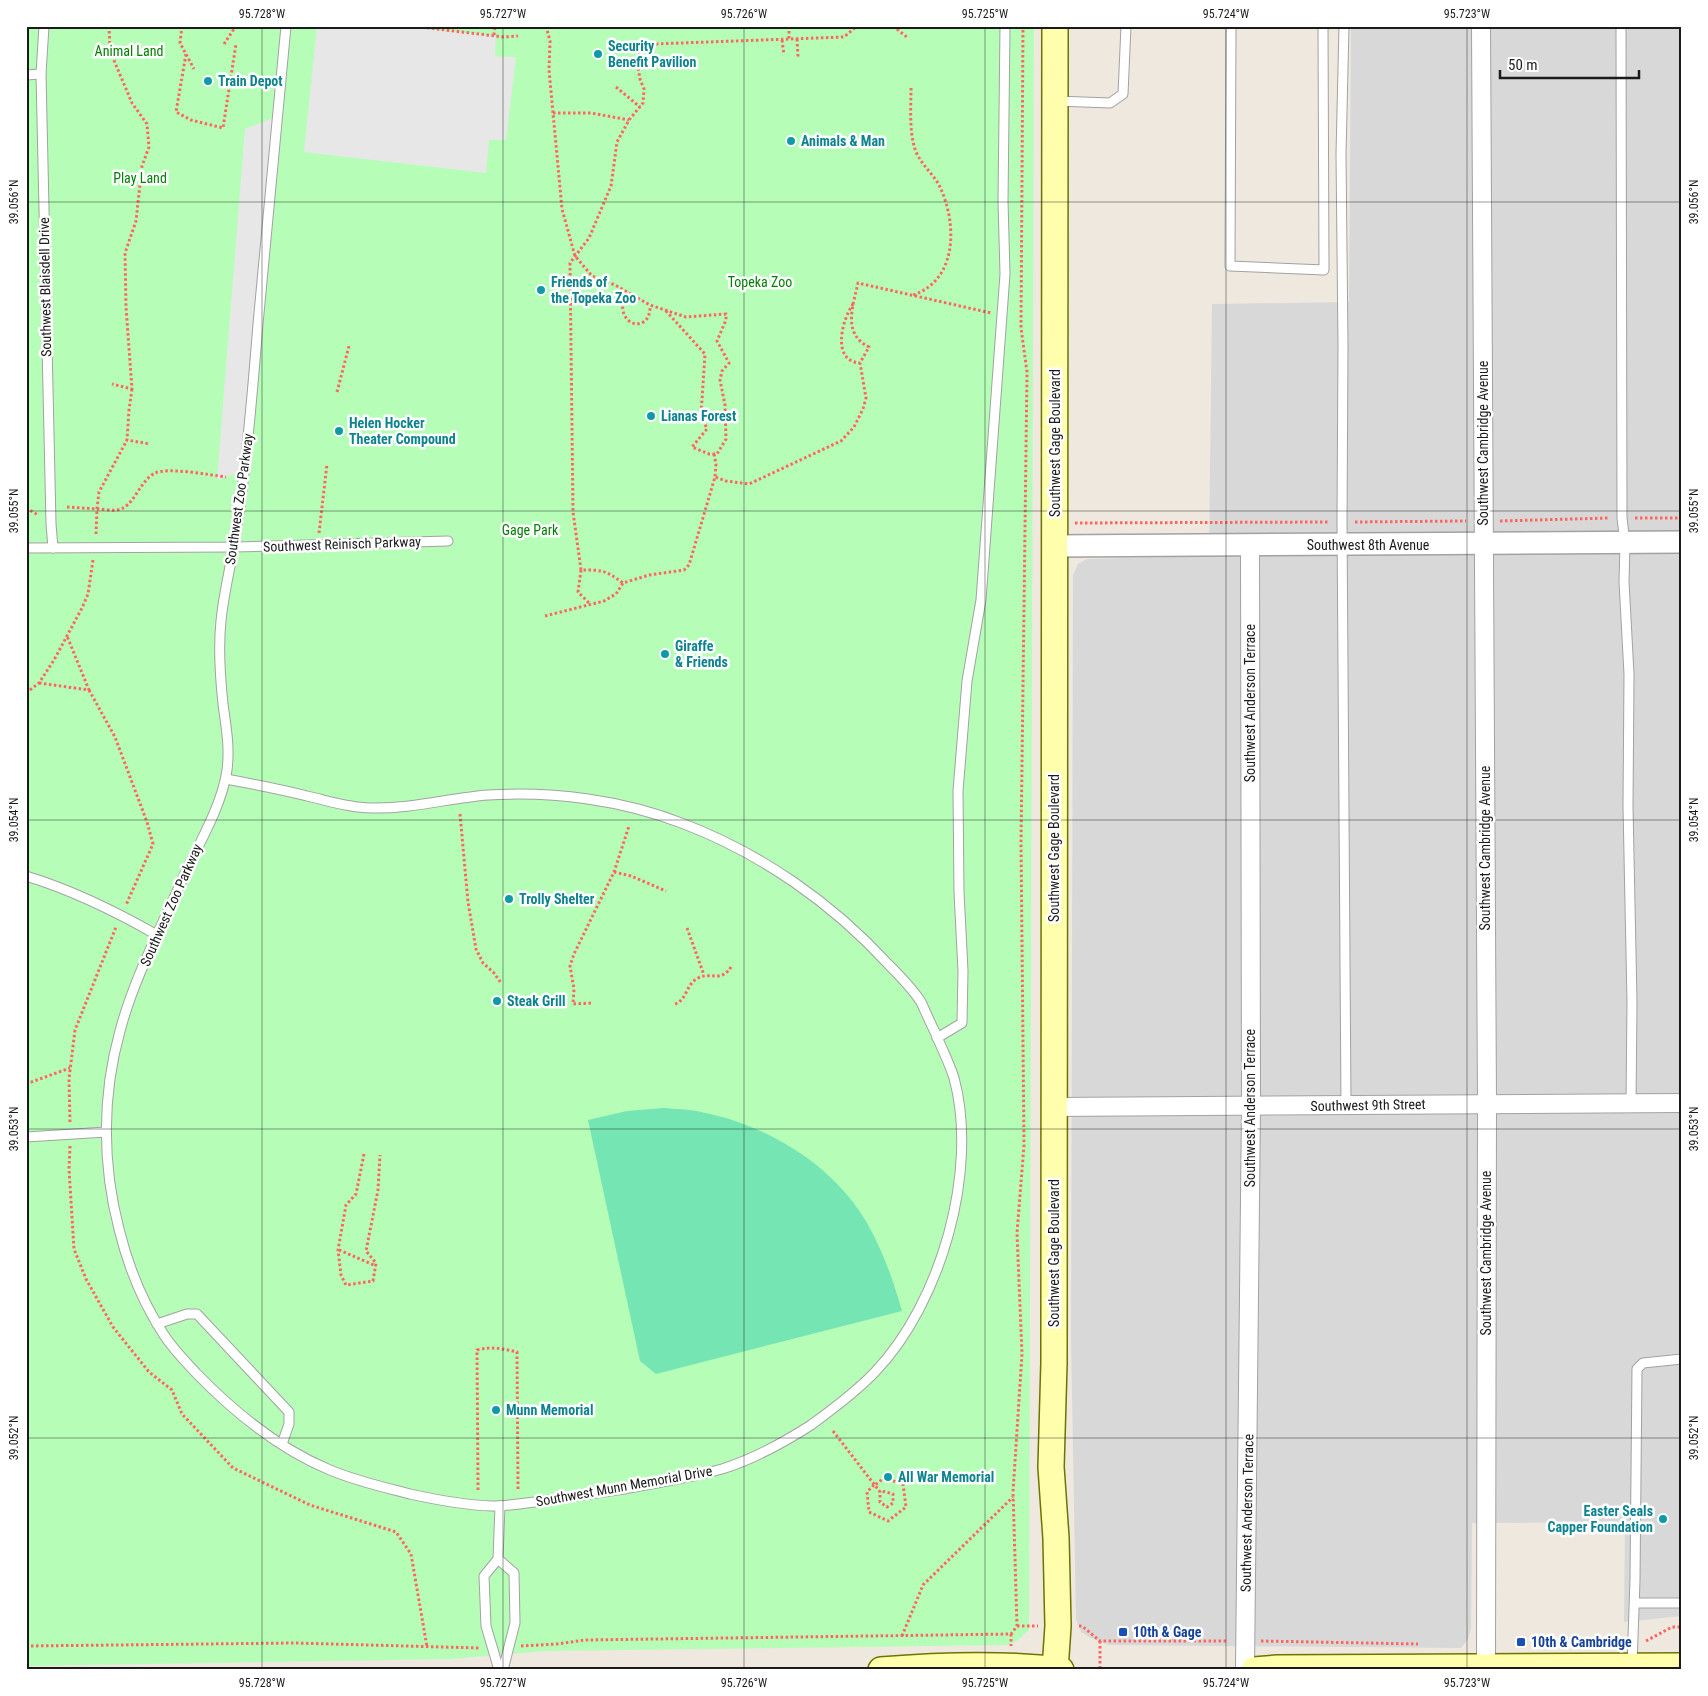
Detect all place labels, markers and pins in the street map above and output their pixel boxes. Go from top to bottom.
place label: Security Benefit Pavilion [608,38,696,70]
marker: Security Benefit Pavilion [592,48,604,60]
place label: Train Depot [218,73,283,89]
marker: Train Depot [202,75,214,87]
place label: Animals & Man [801,133,885,149]
marker: Animals & Man [785,135,797,147]
place label: Friends of the Topeka Zoo [551,274,636,306]
marker: Friends of the Topeka Zoo [535,284,547,296]
place label: Lianas Forest [661,408,736,424]
marker: Lianas Forest [645,410,657,422]
place label: Helen Hocker Theater Compound [349,415,456,447]
marker: Helen Hocker Theater Compound [333,425,345,437]
place label: Giraffe & Friends [675,638,728,670]
marker: Giraffe & Friends [659,648,671,660]
place label: Trolly Shelter [519,891,595,907]
marker: Trolly Shelter [503,893,515,905]
place label: Steak Grill [507,993,565,1009]
marker: Steak Grill [491,995,503,1007]
place label: Munn Memorial [506,1402,593,1418]
marker: Munn Memorial [490,1404,502,1416]
place label: All War Memorial [898,1469,994,1485]
marker: All War Memorial [882,1471,894,1483]
place label: Easter Seals Capper Foundation [1548,1503,1653,1535]
marker: Easter Seals Capper Foundation [1657,1513,1669,1525]
place label: 10th & Gage [1133,1624,1202,1640]
marker: 10th & Gage [1117,1626,1129,1638]
place label: 10th & Cambridge [1531,1634,1632,1650]
marker: 10th & Cambridge [1515,1636,1527,1648]

